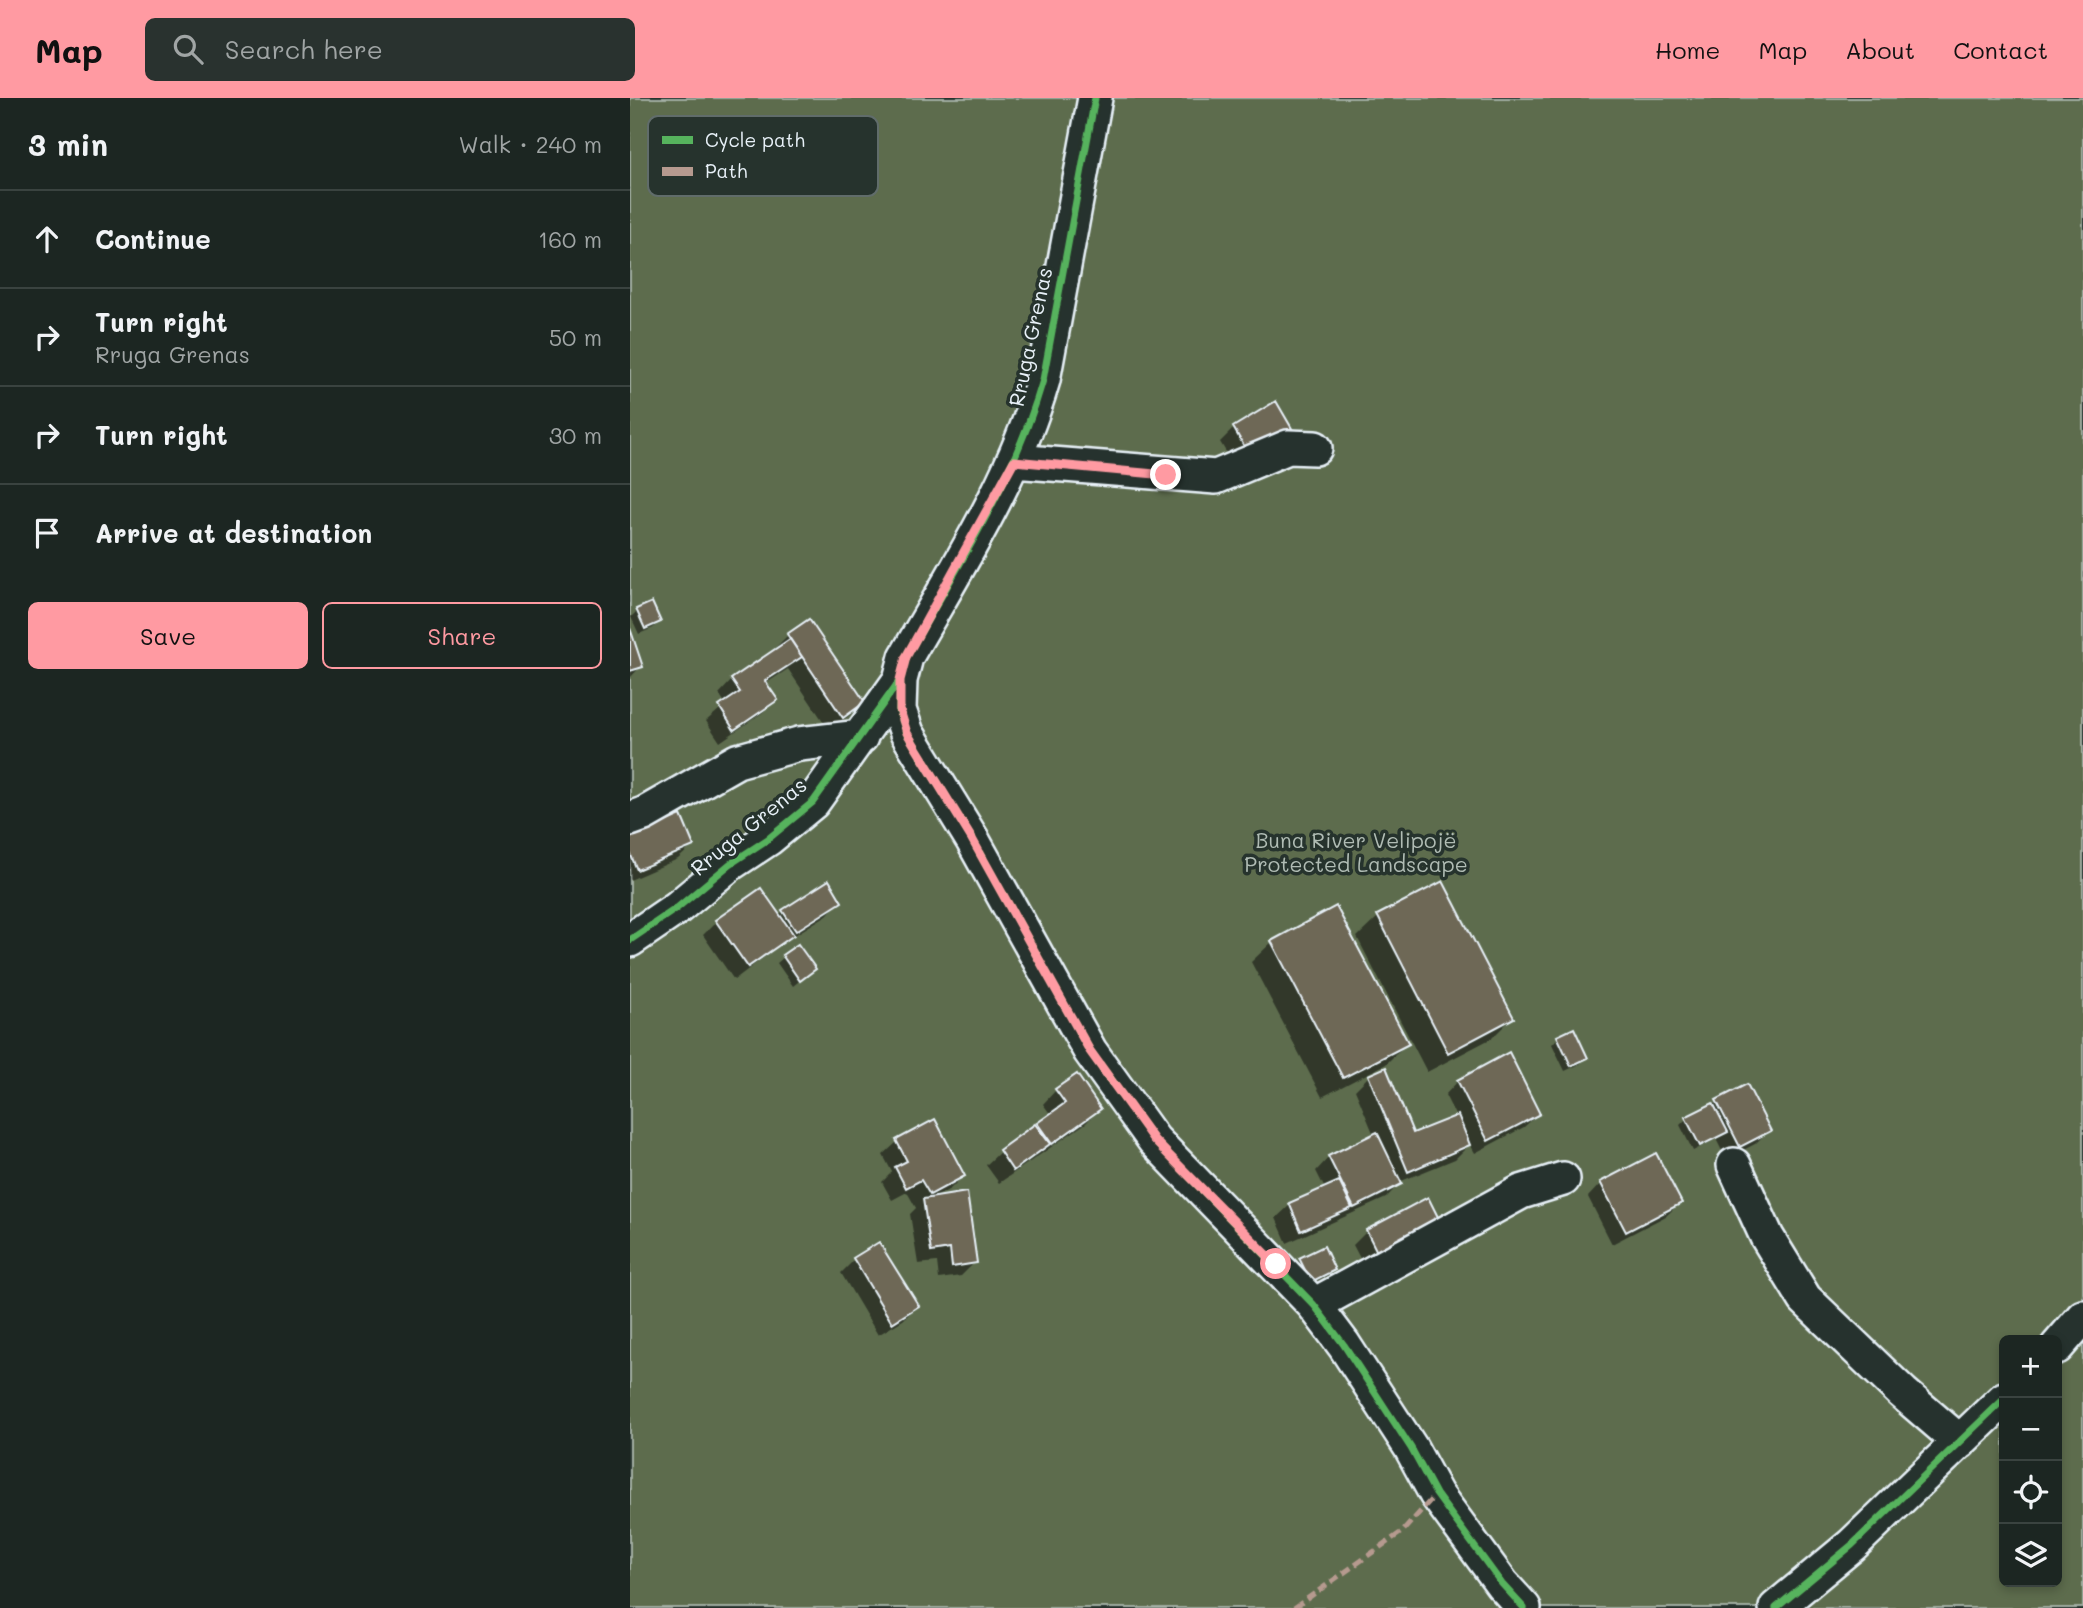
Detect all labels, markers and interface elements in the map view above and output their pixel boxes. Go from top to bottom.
search box [145,18,635,81]
text: Map [35,28,103,71]
icon: search [169,30,207,68]
text: Search here [225,32,383,66]
text: Home [1655,34,1720,65]
text: Map [1758,34,1807,65]
text: About [1845,34,1915,65]
text: Contact [1953,34,2048,65]
legend [648,116,878,196]
text: 3 min [28,124,108,164]
text: Cycle path [705,127,805,152]
text: Walk · 240 m [459,129,602,159]
text: Path [705,158,748,183]
icon: ahead [28,220,66,258]
text: Continue [95,222,211,256]
text: 160 m [538,224,602,254]
street label: Rruga Grenas [1002,265,1057,409]
text: Turn right [95,305,228,339]
icon: right [28,318,66,356]
text: 50 m [549,322,602,352]
text: Rruga Grenas [95,339,250,369]
icon: right [28,416,66,454]
text: Turn right [95,418,228,452]
text: 30 m [549,420,602,450]
route end [1150,459,1181,490]
icon: arrive [28,514,66,552]
text: Arrive at destination [95,516,372,550]
button: Save [28,602,308,669]
button: Share [322,602,602,669]
street label: Rruga Grenas [685,771,812,881]
park label: Buna River Velipojë Protected Landscape [1244,826,1468,877]
route start [1260,1248,1291,1279]
map controls [1999,1335,2062,1587]
button: + [1999,1335,2062,1398]
button: − [1999,1398,2062,1461]
button: locate [1999,1461,2062,1524]
button: layers [1999,1524,2062,1587]

